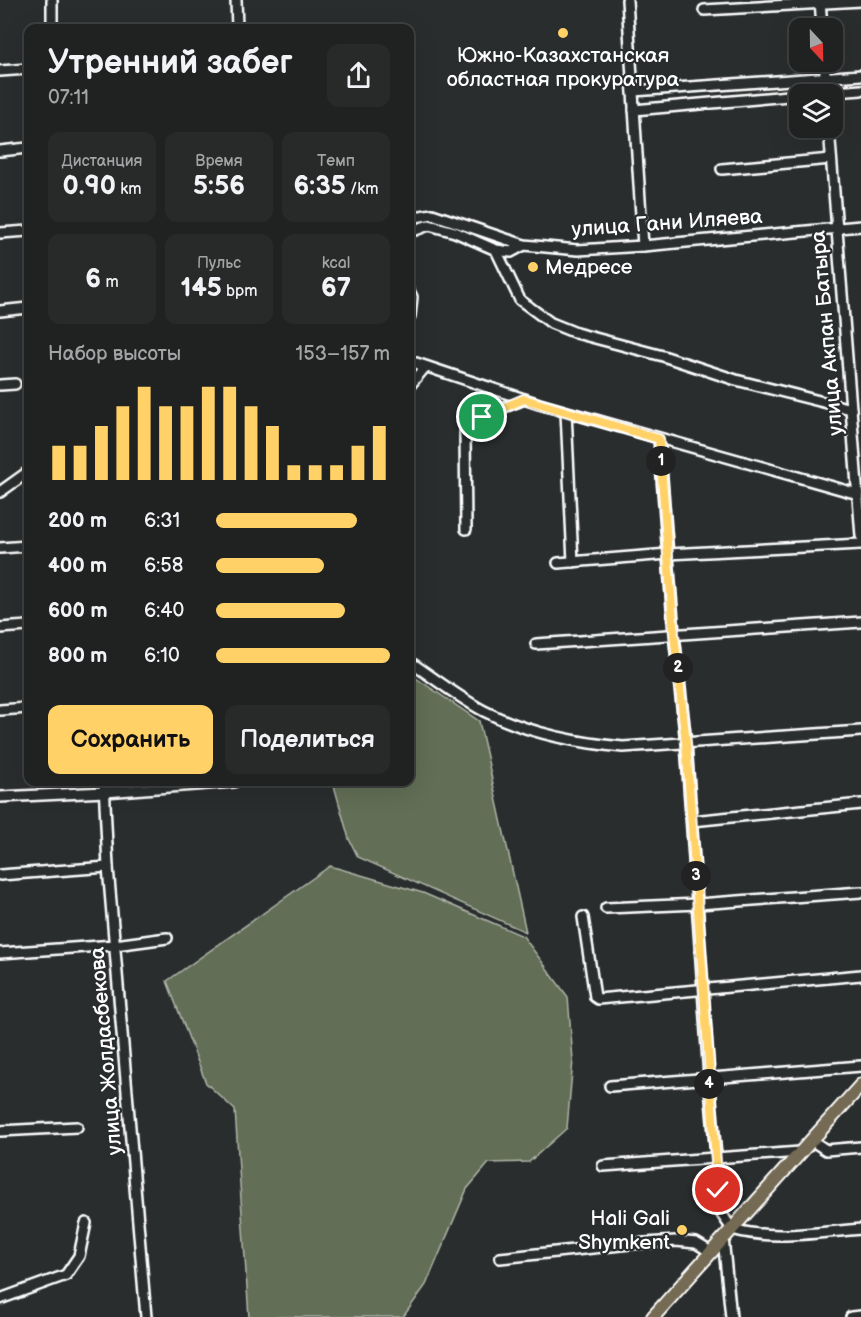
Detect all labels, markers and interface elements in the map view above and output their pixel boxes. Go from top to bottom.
north arrow [789,18,843,72]
map controls [789,18,843,138]
marker: Южно-Казахстанская областная прокуратура [556,26,570,40]
text: Утренний забег [48,43,293,83]
place label: Южно-Казахстанская областная прокуратура [447,43,680,92]
button: share [327,44,390,107]
button: layers [789,84,843,138]
text: 07:11 [48,86,89,110]
text: Дистанция [62,152,142,171]
text: Время [195,152,243,171]
text: Темп [317,152,355,171]
text: 0.90 [63,171,116,202]
text: 5:56 [193,171,245,202]
text: 6:35 [294,171,346,202]
text: km [116,180,141,199]
text: /km [346,180,378,199]
street label: улица Гани Иляева [571,204,764,242]
street label: улица Акпан Батыра [806,229,848,437]
text: Пульс [197,254,241,273]
text: kcal [322,254,350,273]
place label: Медресе [545,255,633,280]
marker: Медресе [526,260,540,274]
text: 6 [85,264,101,295]
text: m [101,273,119,292]
text: 145 [180,273,222,304]
text: 67 [321,273,351,304]
text: bpm [222,282,258,301]
text: Набор высоты [48,342,181,366]
text: 153–157 m [296,342,390,366]
pin [456,391,507,442]
icon: arrive [465,400,498,433]
pin: 1 [646,446,676,476]
text: 1 [658,451,664,470]
text: 200 m [48,509,107,533]
text: 6:31 [144,509,180,533]
text: 400 m [48,554,107,578]
text: 6:58 [144,554,183,578]
text: 600 m [48,599,108,623]
text: 6:40 [144,599,184,623]
text: 800 m [48,644,107,668]
text: 6:10 [144,644,180,668]
pin: 2 [663,653,693,683]
text: 2 [673,658,683,677]
button: Сохранить [48,705,213,774]
button: Поделиться [225,705,390,774]
pin: 3 [681,861,711,891]
text: 3 [691,866,701,885]
street label: улица Жолдасбекова [84,945,128,1156]
pin: 4 [694,1069,724,1099]
text: 4 [704,1074,714,1093]
pin [692,1164,743,1215]
icon: check [701,1173,734,1206]
place label: Hali Gali Shymkent [578,1206,671,1255]
marker: Hali Gali Shymkent [675,1223,689,1237]

